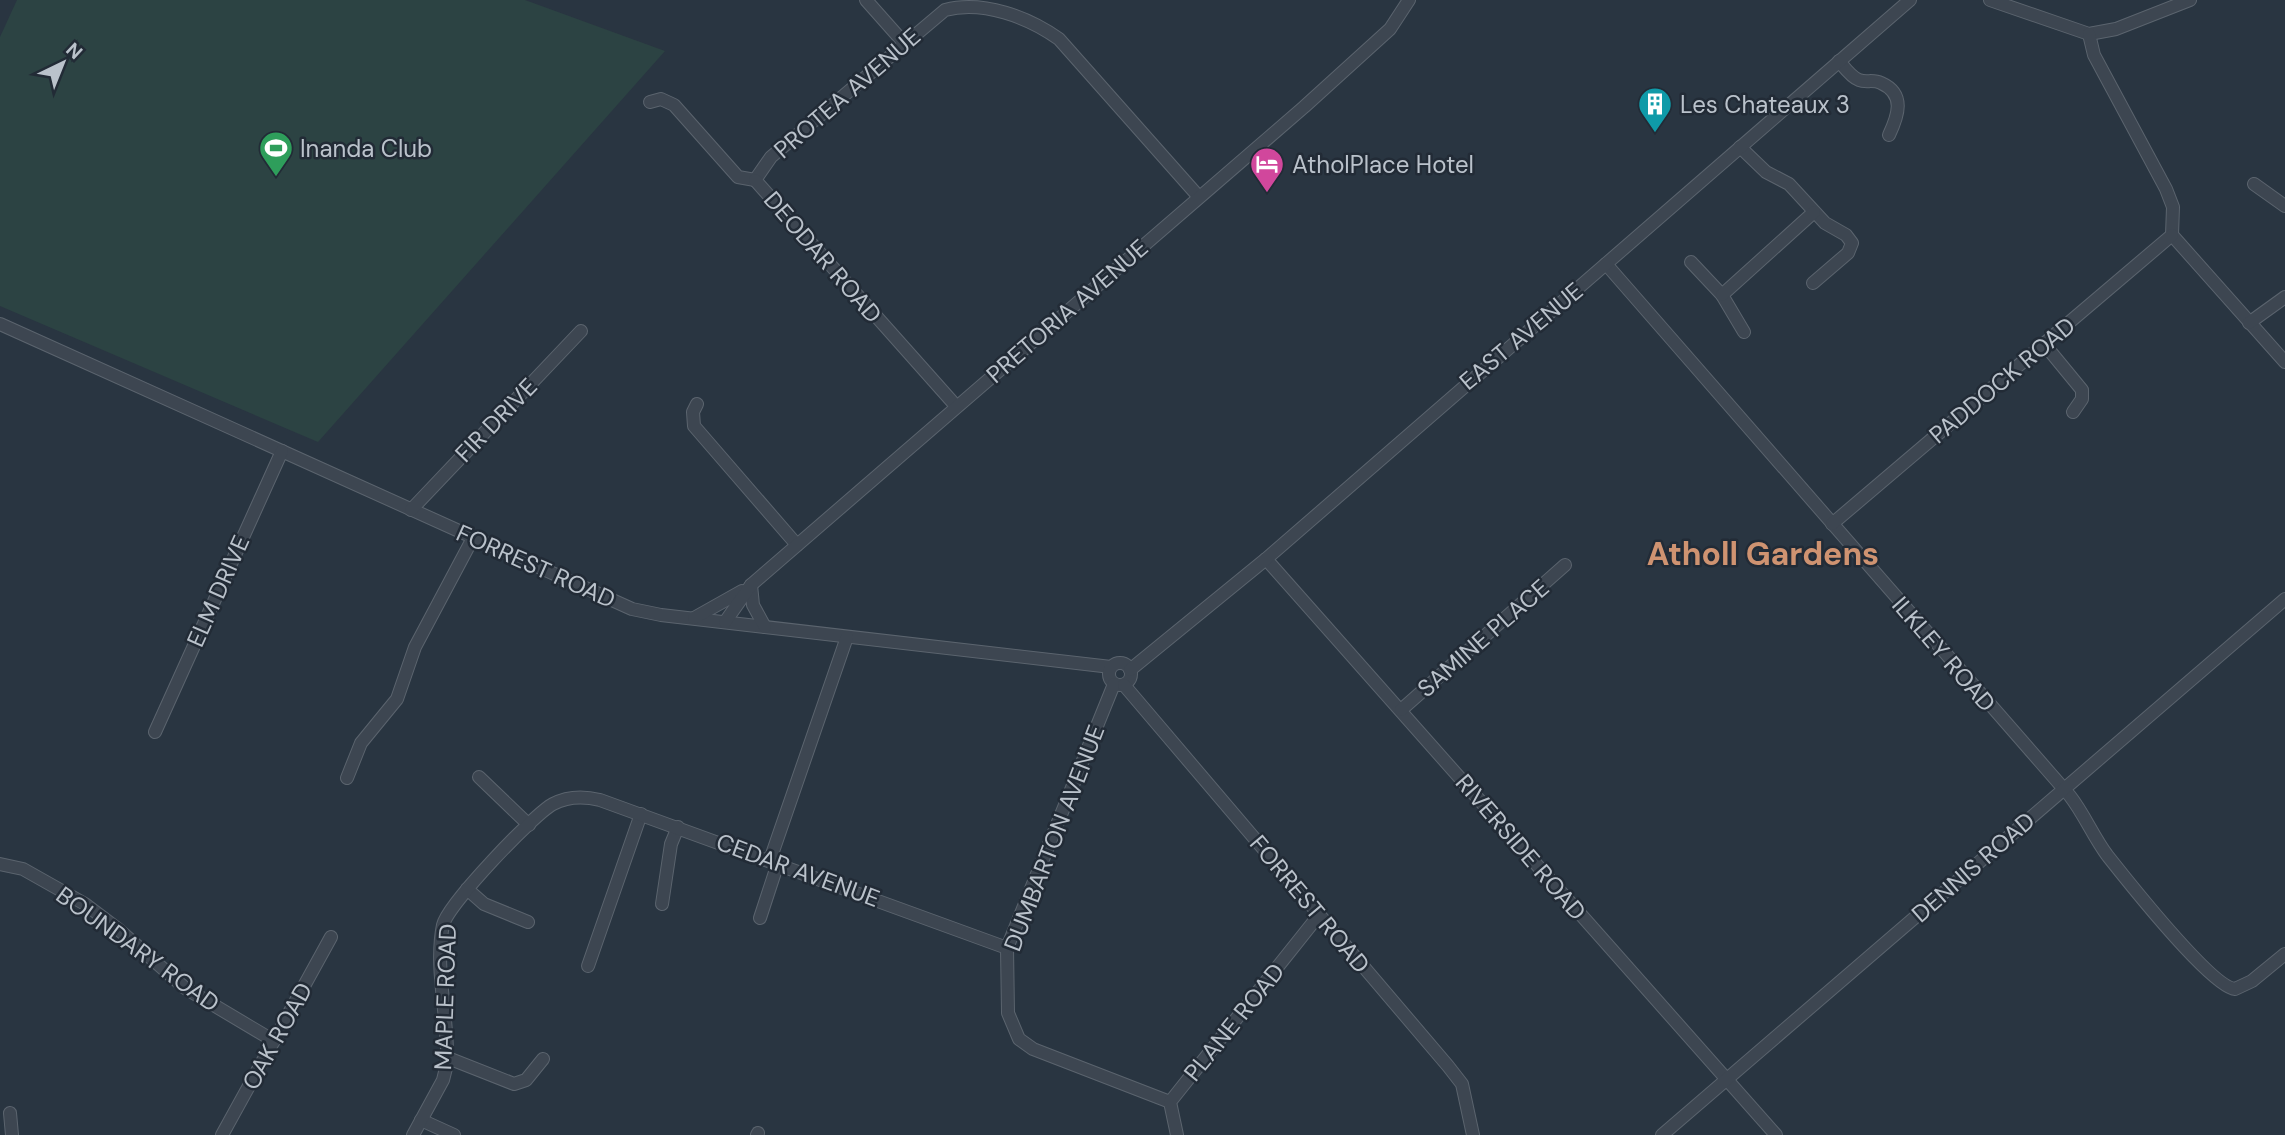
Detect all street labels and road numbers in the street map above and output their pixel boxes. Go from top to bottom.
street label: PROTEA AVENUE [767,21,927,165]
street label: DEODAR ROAD [757,185,889,329]
street label: PRETORIA AVENUE [980,232,1154,390]
street label: EAST AVENUE [1453,275,1589,397]
street label: PADDOCK ROAD [1923,310,2081,450]
street label: FIR DRIVE [448,371,544,469]
street label: FORREST ROAD [452,517,620,615]
street label: ELM DRIVE [180,530,256,652]
street label: SAMINE PLACE [1411,572,1555,704]
street label: ILKLEY ROAD [1885,590,2003,718]
street label: DUMBARTON AVENUE [997,720,1111,956]
street label: RIVERSIDE ROAD [1449,767,1593,927]
street label: DENNIS ROAD [1905,805,2041,929]
street label: CEDAR AVENUE [712,826,884,914]
street label: FORREST ROAD [1243,829,1377,979]
street label: BOUNDARY ROAD [50,879,226,1019]
street label: MAPLE ROAD [427,923,463,1071]
street label: PLANE ROAD [1177,957,1291,1087]
street label: OAK ROAD [235,977,319,1095]

